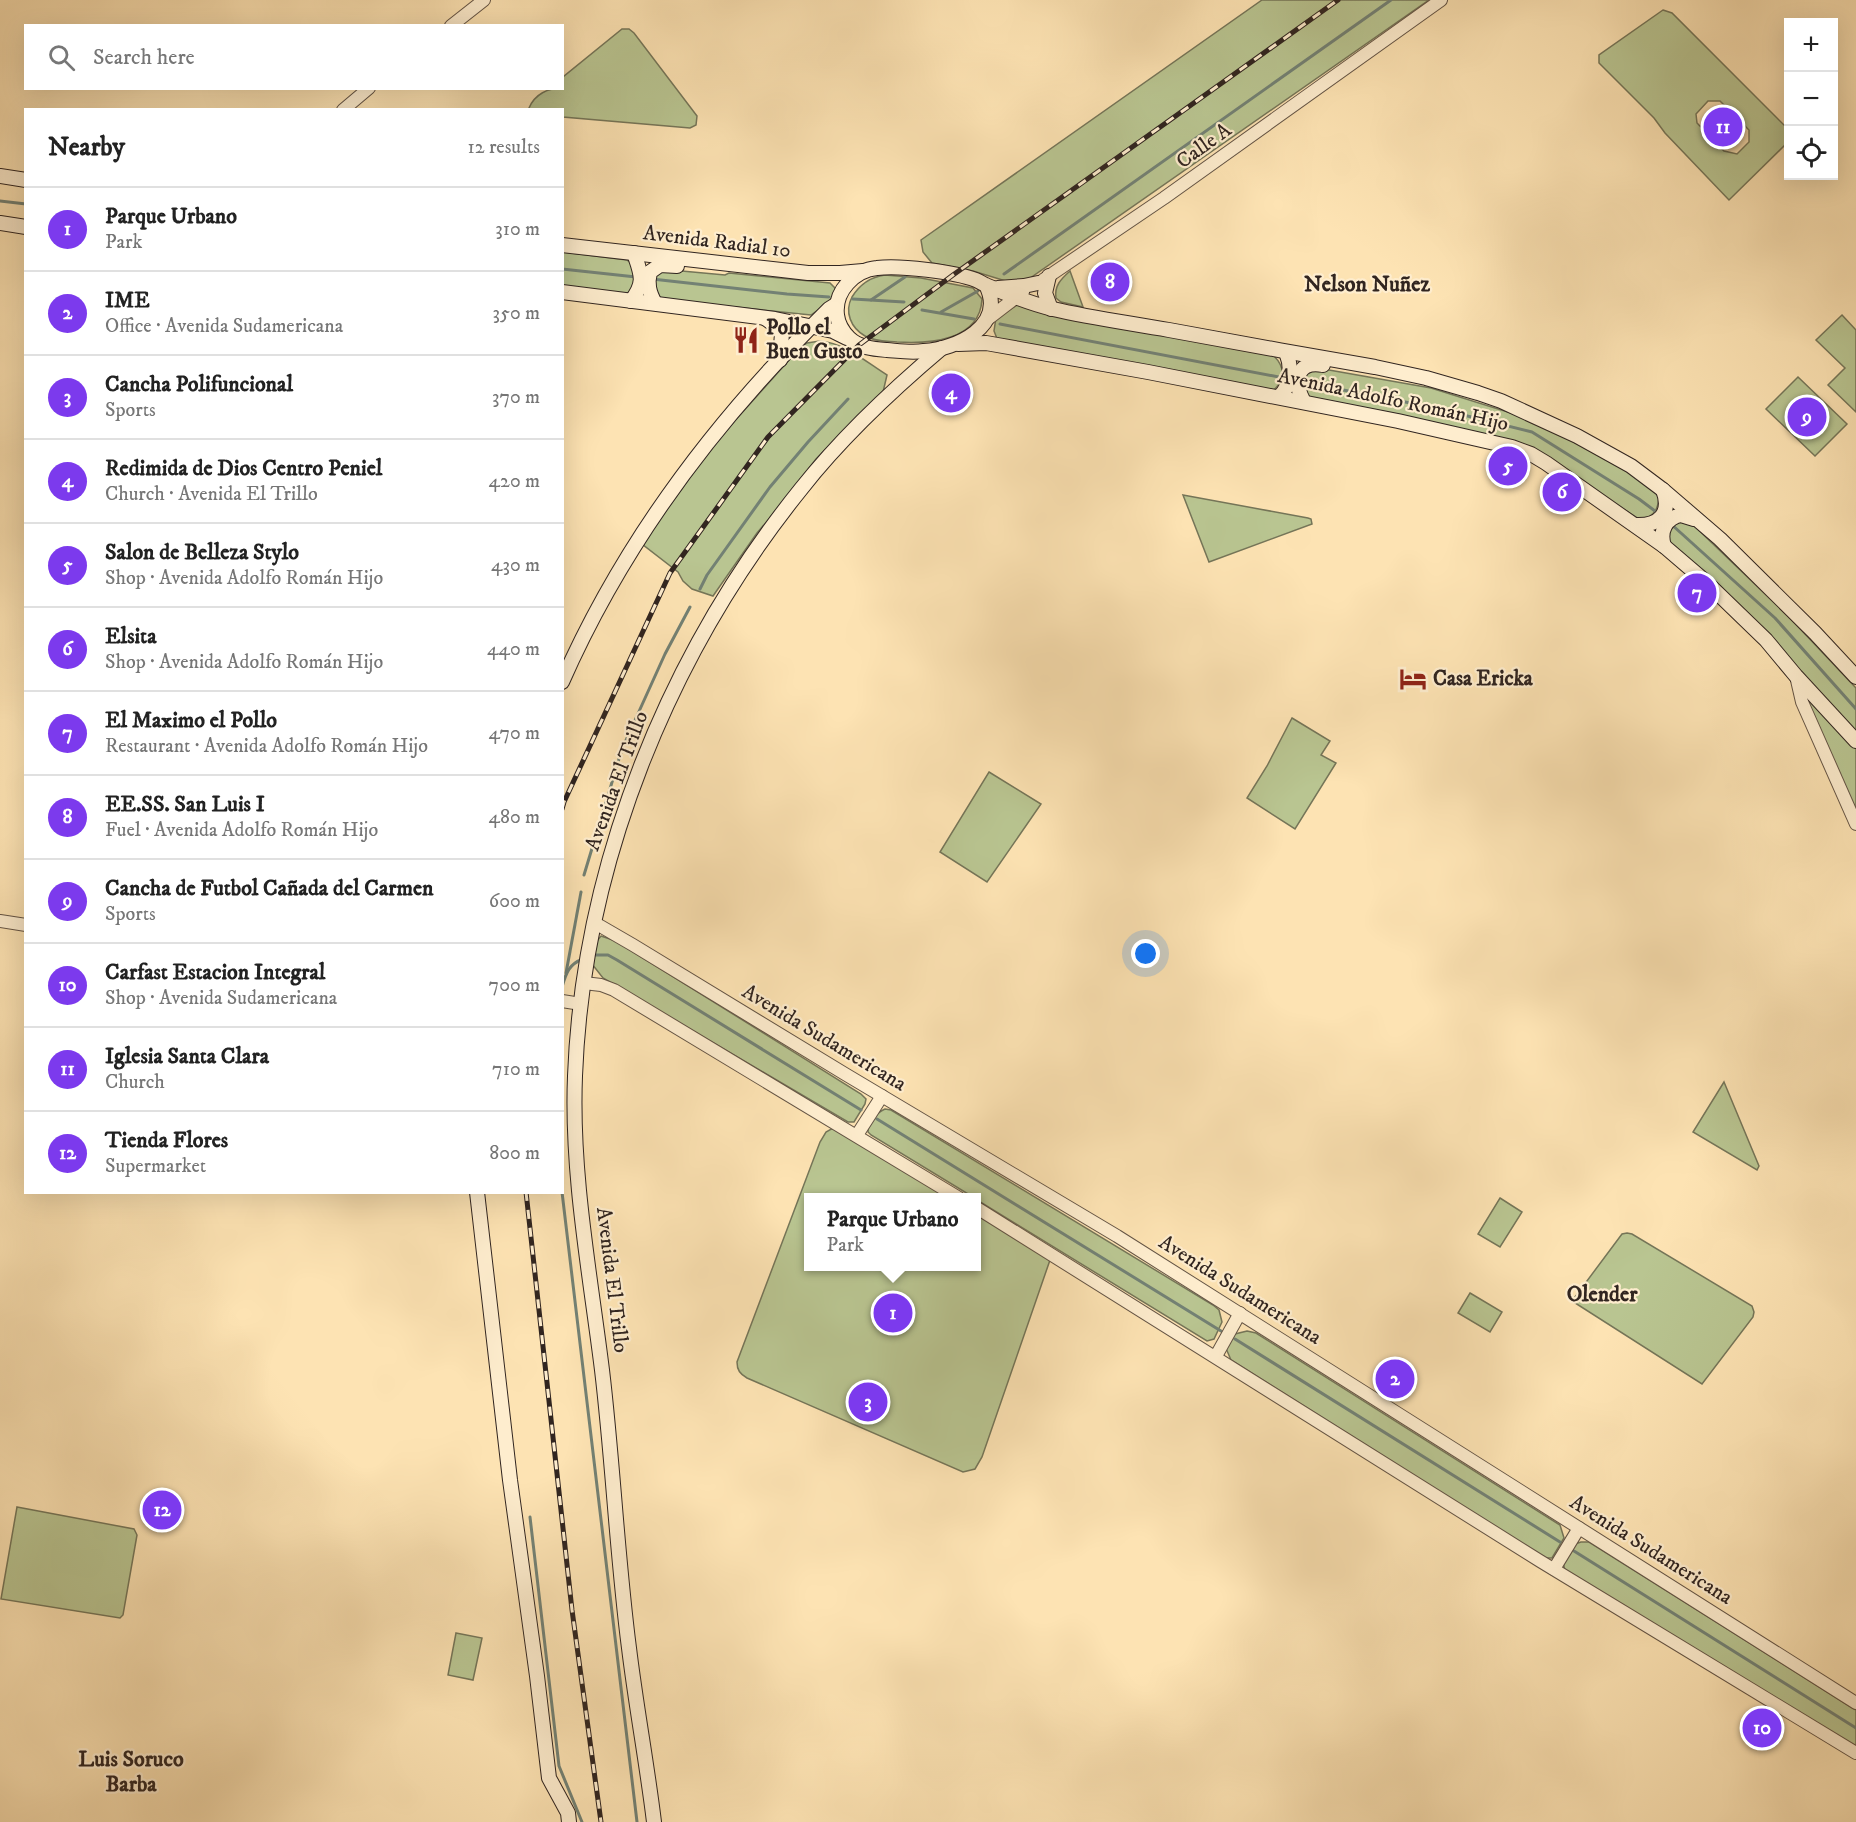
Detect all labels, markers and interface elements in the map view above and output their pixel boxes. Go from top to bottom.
map controls [1784,18,1838,180]
button: + [1784,18,1838,72]
search box [24,24,564,90]
icon: search [45,41,78,74]
text: Search here [93,44,195,71]
button: − [1784,72,1838,126]
pin: 11 [1704,104,1742,150]
street label: Calle A [1171,117,1237,175]
button: locate [1784,126,1838,180]
text: Nearby [48,131,125,164]
text: 12 results [467,135,540,160]
text: Parque Urbano [105,203,237,230]
text: 1 [64,217,71,242]
text: 310 m [495,217,540,242]
street label: Avenida Radial 10 [642,220,792,264]
text: Park [105,230,142,255]
pin: 8 [1090,260,1130,304]
district label: Nelson Nuñez [1304,271,1430,298]
text: IME [105,287,150,314]
text: 2 [63,301,72,326]
text: 350 m [493,301,540,326]
text: Office · Avenida Sudamericana [105,314,343,339]
place label: Pollo el Buen Gusto [766,315,862,365]
restaurant icon: Pollo el Buen Gusto [731,325,761,355]
street label: Avenida Adolfo Román Hijo [1275,363,1511,437]
pin: 4 [932,370,970,416]
text: Cancha Polifuncional [105,371,293,398]
text: 3 [64,385,71,410]
text: 370 m [492,385,540,410]
pin: 9 [1788,394,1826,440]
text: Sports [105,398,156,423]
pin: 5 [1488,444,1528,488]
text: Redimida de Dios Centro Peniel [105,455,382,482]
text: 4 [62,469,73,494]
text: 420 m [489,469,540,494]
pin: 6 [1542,470,1582,514]
text: Church · Avenida El Trillo [105,482,318,507]
text: Salon de Belleza Stylo [105,539,299,566]
text: 5 [63,553,72,578]
text: 430 m [491,553,540,578]
text: Shop · Avenida Adolfo Román Hijo [105,566,383,591]
pin: 7 [1678,570,1716,616]
text: Elsita [105,623,157,650]
text: 6 [62,637,73,662]
text: 440 m [487,637,540,662]
text: Shop · Avenida Adolfo Román Hijo [105,650,383,675]
hotel icon: Casa Ericka [1398,664,1428,694]
place label: Casa Ericka [1433,666,1534,692]
text: El Maximo el Pollo [105,707,277,734]
street label: Avenida El Trillo [580,708,654,854]
text: 7 [62,721,73,746]
text: 470 m [489,721,540,746]
text: Restaurant · Avenida Adolfo Román Hijo [105,734,428,759]
text: EE.SS. San Luis I [105,791,265,818]
text: 8 [62,805,73,830]
text: 480 m [488,805,540,830]
text: Fuel · Avenida Adolfo Román Hijo [105,818,378,843]
text: Cancha de Futbol Cañada del Carmen [105,875,434,902]
text: 9 [63,889,72,914]
text: 600 m [489,889,540,914]
text: Sports [105,902,156,927]
your location [1131,939,1160,968]
text: Carfast Estacion Integral [105,959,325,986]
text: 10 [58,973,77,998]
text: 700 m [489,973,540,998]
street label: Avenida Sudamericana [737,979,911,1097]
text: Shop · Avenida Sudamericana [105,986,337,1011]
text: Iglesia Santa Clara [105,1043,269,1070]
text: 11 [60,1057,75,1082]
text: 710 m [492,1057,540,1082]
text: Church [105,1070,165,1095]
text: Tienda Flores [105,1127,228,1154]
text: 12 [59,1141,76,1166]
text: 800 m [489,1141,540,1166]
text: Supermarket [105,1154,206,1179]
popup [804,1193,981,1271]
street label: Avenida El Trillo [590,1206,634,1354]
text: Parque Urbano [827,1206,958,1233]
street label: Avenida Sudamericana [1154,1229,1326,1351]
text: Park [827,1233,864,1258]
district label: Olender [1567,1281,1638,1308]
pin: 1 [874,1290,912,1336]
pin: 2 [1376,1356,1414,1402]
pin: 3 [848,1380,888,1424]
pin: 12 [142,1488,182,1532]
street label: Avenida Sudamericana [1565,1489,1737,1611]
pin: 10 [1742,1706,1782,1750]
district label: Luis Soruco Barba [78,1746,184,1798]

